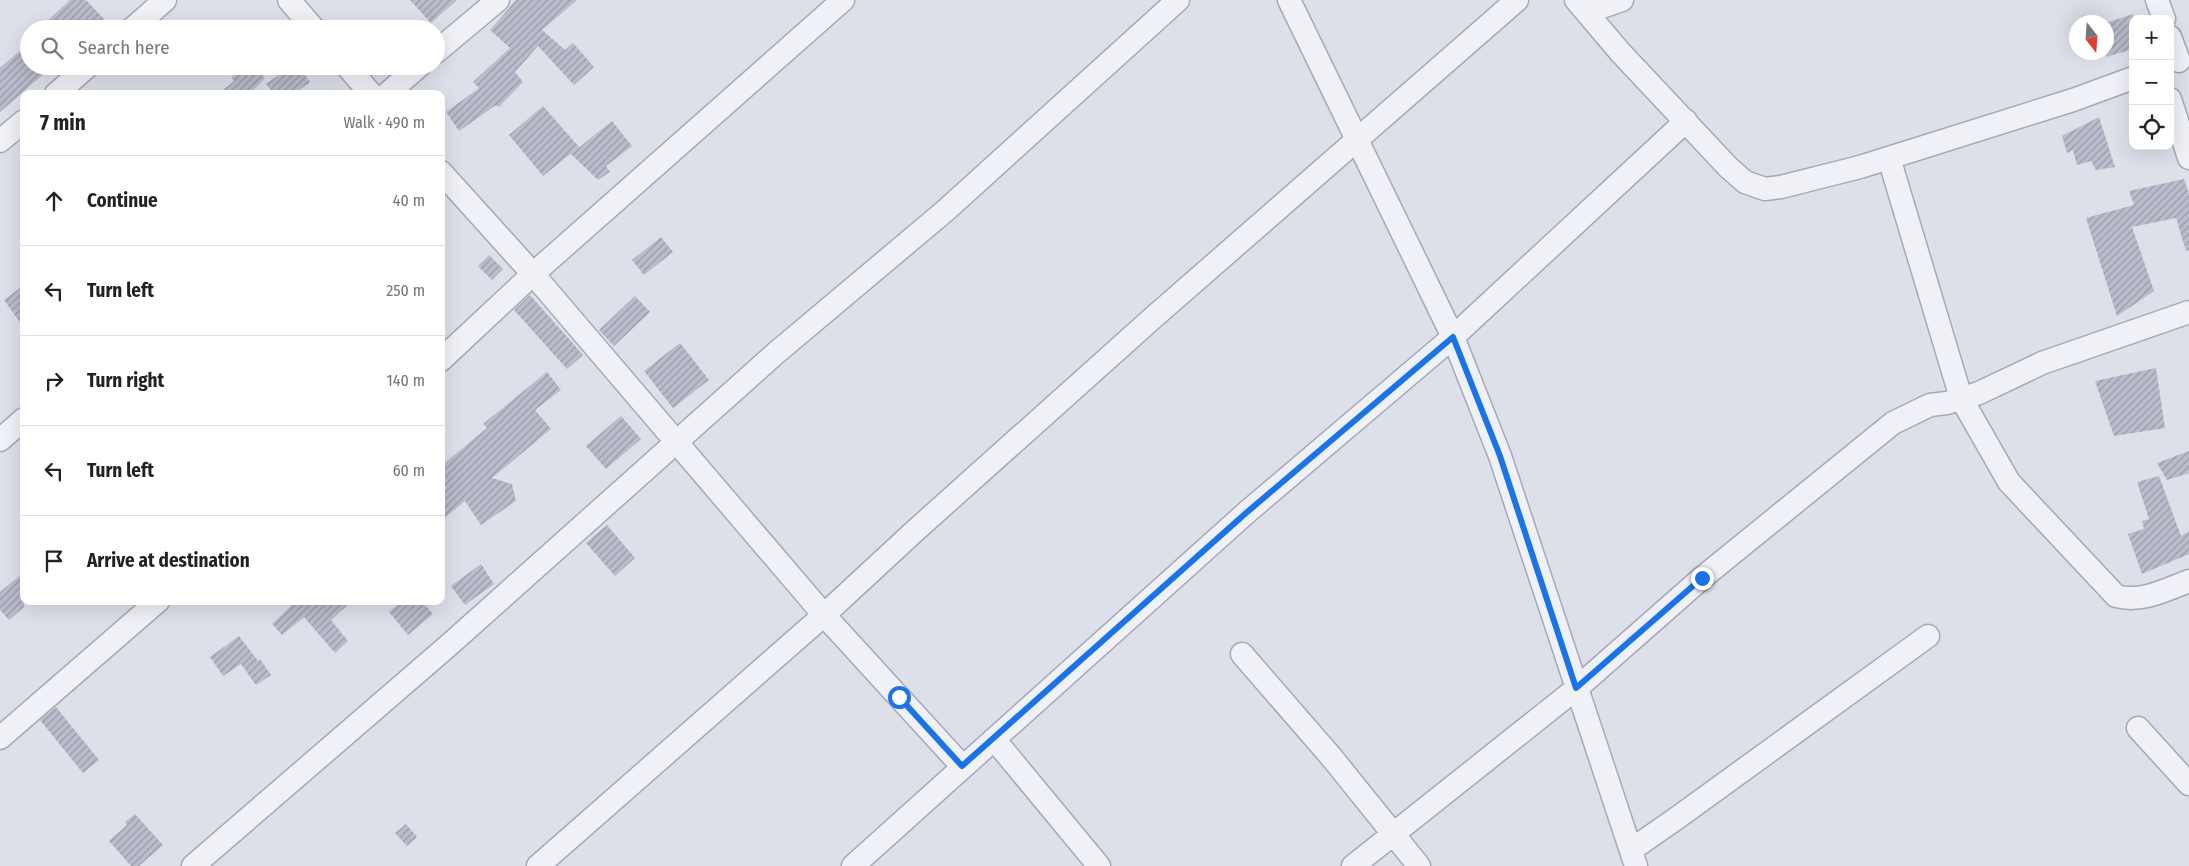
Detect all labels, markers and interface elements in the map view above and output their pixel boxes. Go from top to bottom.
north arrow [2069,15,2114,60]
map controls [2129,15,2174,150]
button: + [2129,15,2174,60]
search box [20,20,445,75]
icon: search [38,34,66,62]
text: Search here [78,36,170,59]
button: − [2129,60,2174,105]
button: locate [2129,105,2174,150]
text: 7 min [40,110,86,136]
text: Walk · 490 m [344,113,425,132]
icon: ahead [40,187,68,215]
text: Continue [87,189,158,212]
text: 40 m [393,191,425,210]
icon: left [40,277,68,305]
text: Turn left [87,279,154,302]
text: 250 m [386,281,425,300]
icon: right [40,367,68,395]
text: Turn right [87,369,164,392]
text: 140 m [387,371,425,390]
icon: left [40,457,68,485]
text: Turn left [87,459,154,482]
text: 60 m [393,461,425,480]
icon: arrive [40,547,68,575]
text: Arrive at destination [87,549,250,572]
route end [1691,567,1714,590]
route start [888,686,911,709]

